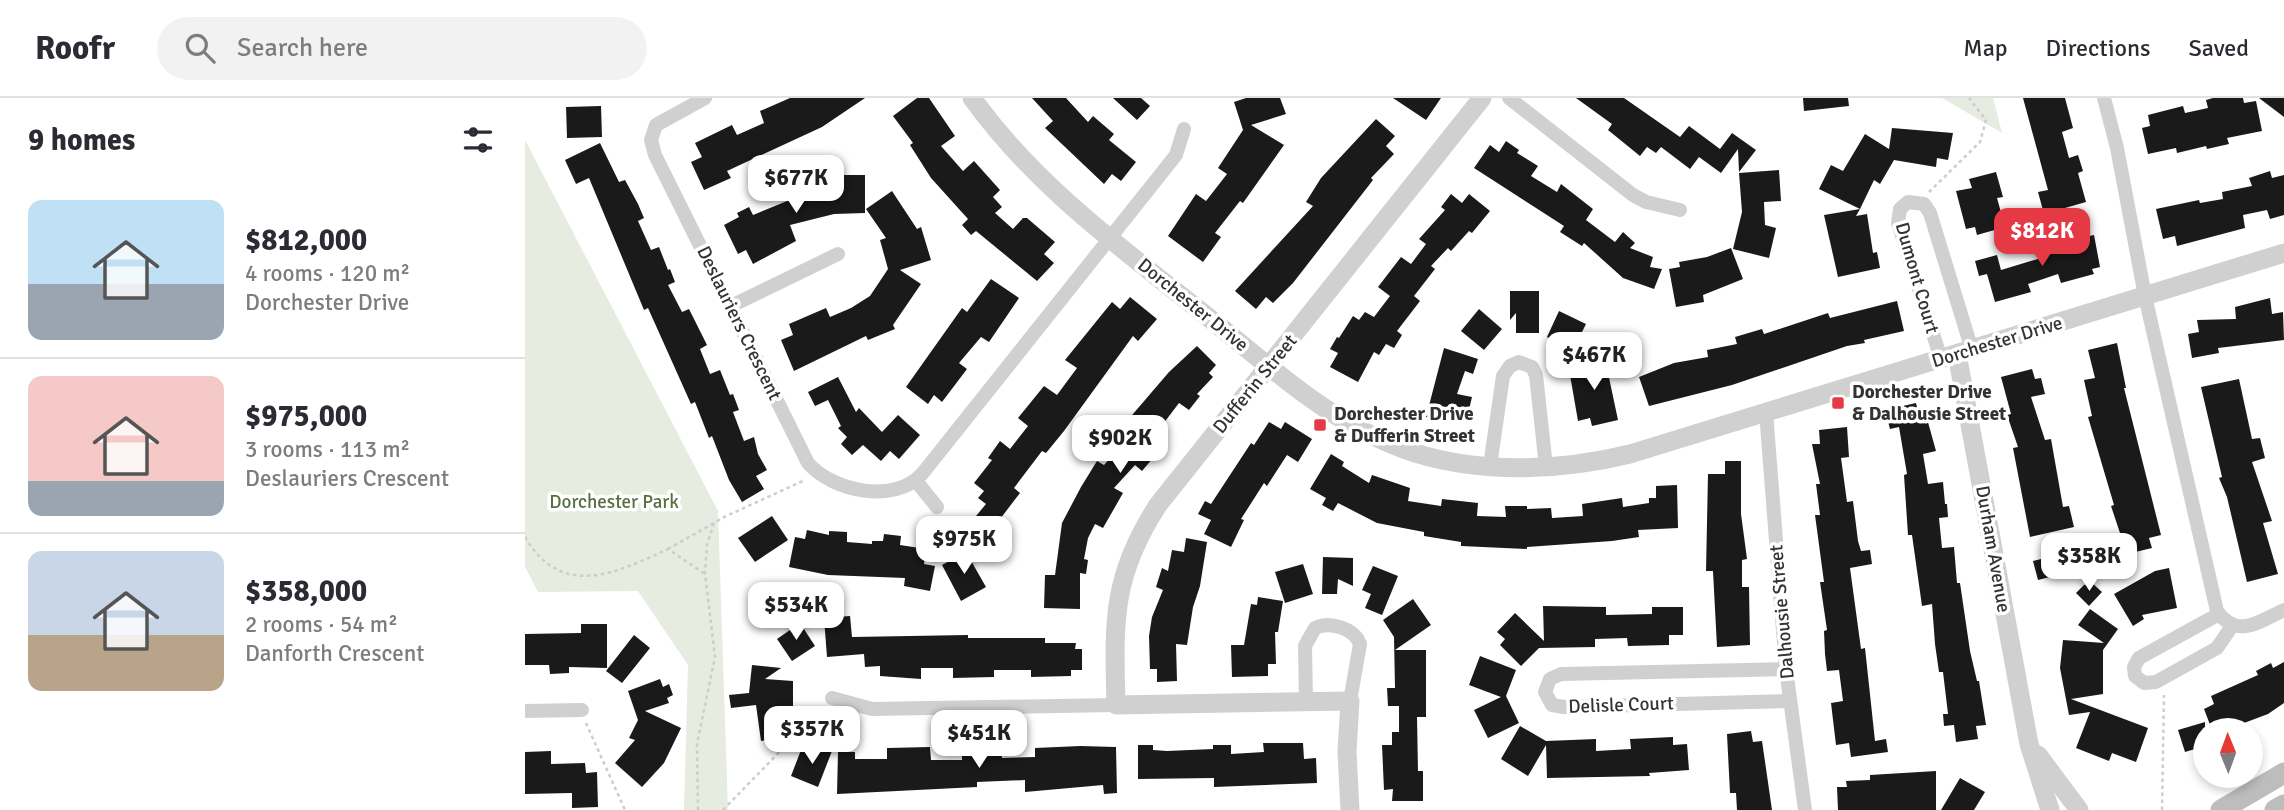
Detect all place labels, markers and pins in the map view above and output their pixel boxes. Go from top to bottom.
pin: $677K [747,156,845,215]
pin: $812K [1993,208,2091,268]
pin: $467K [1545,332,1643,392]
place label: Dorchester Drive & Dalhousie Street [1852,380,2006,426]
marker: Dorchester Drive & Dalhousie Street [1830,395,1846,411]
place label: Dorchester Drive & Dufferin Street [1334,402,1475,448]
pin: $902K [1071,416,1169,475]
marker: Dorchester Drive & Dufferin Street [1312,417,1328,433]
pin: $975K [915,517,1013,576]
pin: $358K [2040,533,2138,593]
pin: $534K [747,582,845,642]
pin: $357K [763,706,861,766]
pin: $451K [930,710,1028,770]

